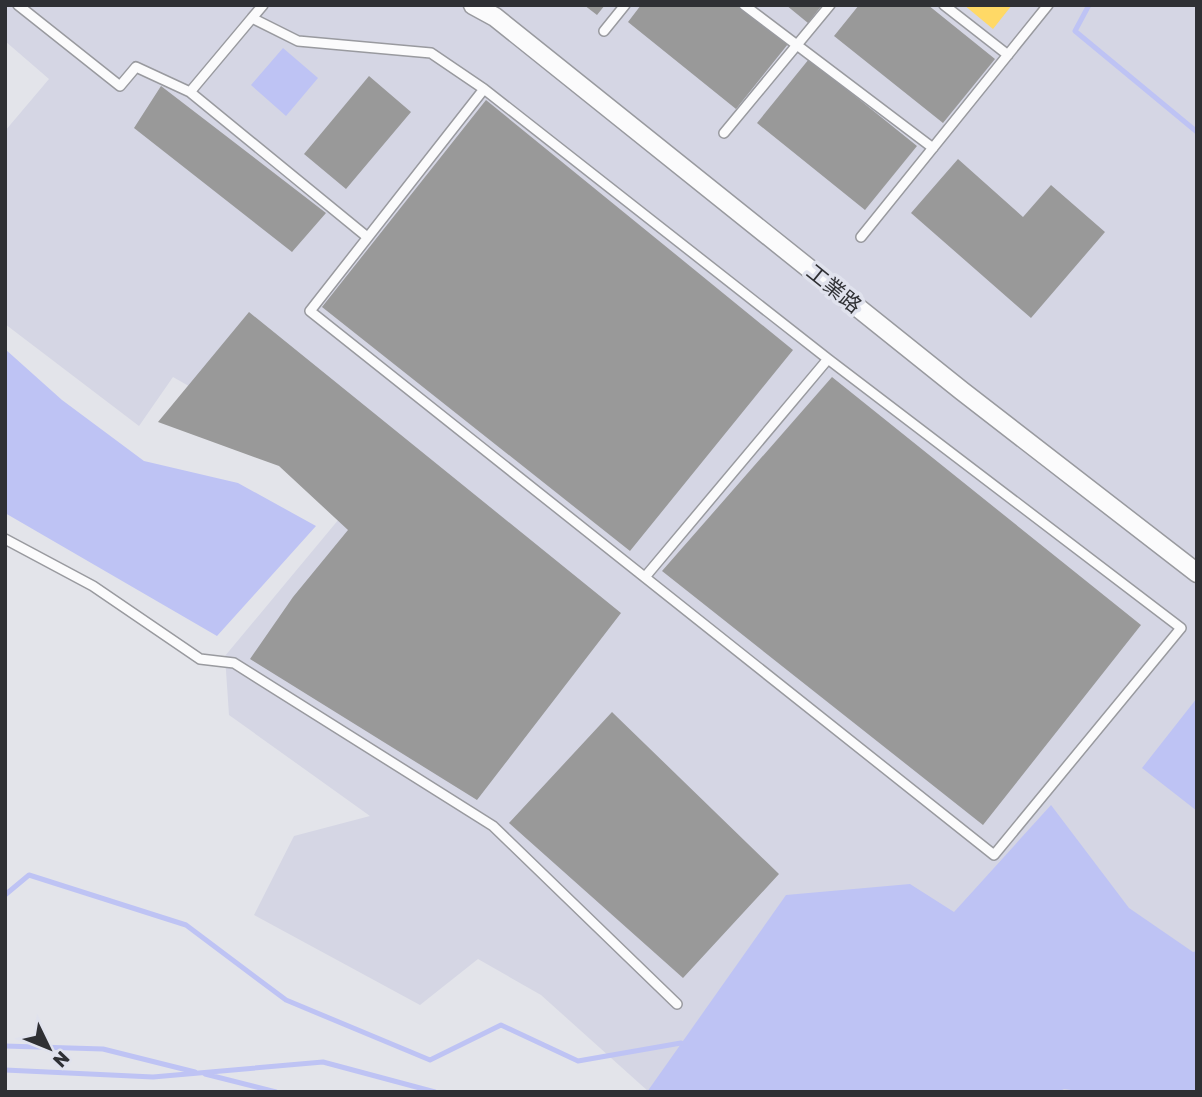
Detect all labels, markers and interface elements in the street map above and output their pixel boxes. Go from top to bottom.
street label: 工業路 [802,259,867,318]
north arrow [14,1013,84,1083]
text: N [48,1046,74,1072]

